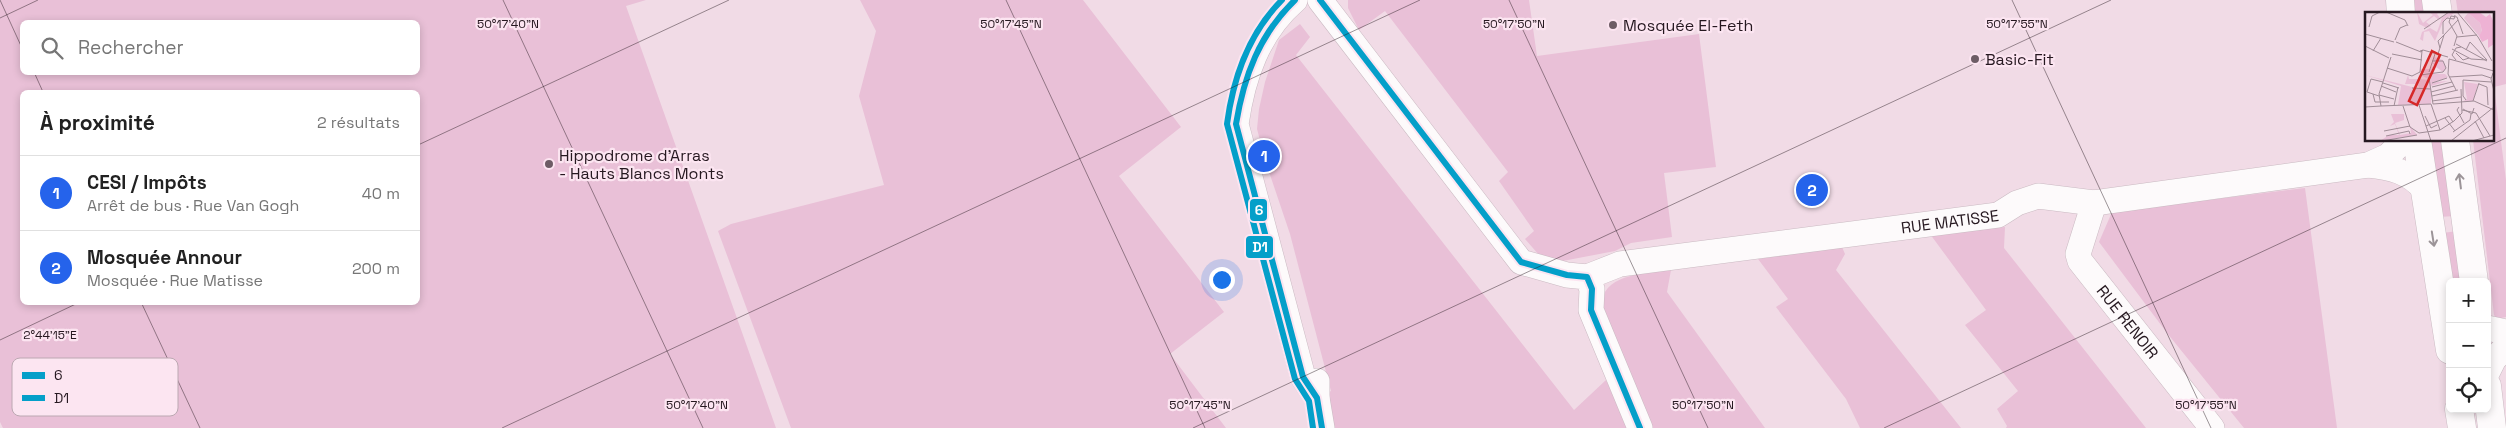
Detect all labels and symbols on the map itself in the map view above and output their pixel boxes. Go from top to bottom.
inset map [2365,12,2494,141]
place label: Mosquée El-Feth [1623,15,1753,36]
text: 50°17'40"N [477,16,539,32]
text: 50°17'45"N [980,16,1042,32]
text: 50°17'50"N [1483,16,1545,32]
text: 50°17'55"N [1986,16,2048,32]
marker: Mosquée El-Feth [1607,19,1619,31]
place label: Basic-Fit [1985,49,2054,70]
marker: Basic-Fit [1969,53,1981,65]
pin: 1 [1248,137,1280,175]
place label: Hippodrome d'Arras - Hauts Blancs Monts [559,145,724,184]
marker: Hippodrome d'Arras - Hauts Blancs Monts [543,158,555,170]
pin: 2 [1796,171,1828,209]
one-way arrow [2455,174,2465,190]
line badge: 6 [1249,198,1268,222]
text: 6 [1255,201,1264,219]
street label: RUE MATISSE [1900,205,2000,238]
one-way arrow [2428,230,2438,246]
line badge: D1 [1245,235,1274,259]
text: D1 [1252,238,1268,256]
your location [1209,267,1235,293]
street label: RUE RENOIR [2092,281,2163,363]
text: 2°44'15"E [23,327,77,343]
legend [12,358,178,416]
text: 6 [54,366,63,384]
text: D1 [54,389,69,407]
text: 50°17'40"N [666,397,728,413]
text: 50°17'45"N [1169,397,1231,413]
text: 50°17'50"N [1672,397,1734,413]
text: 50°17'55"N [2175,397,2237,413]

